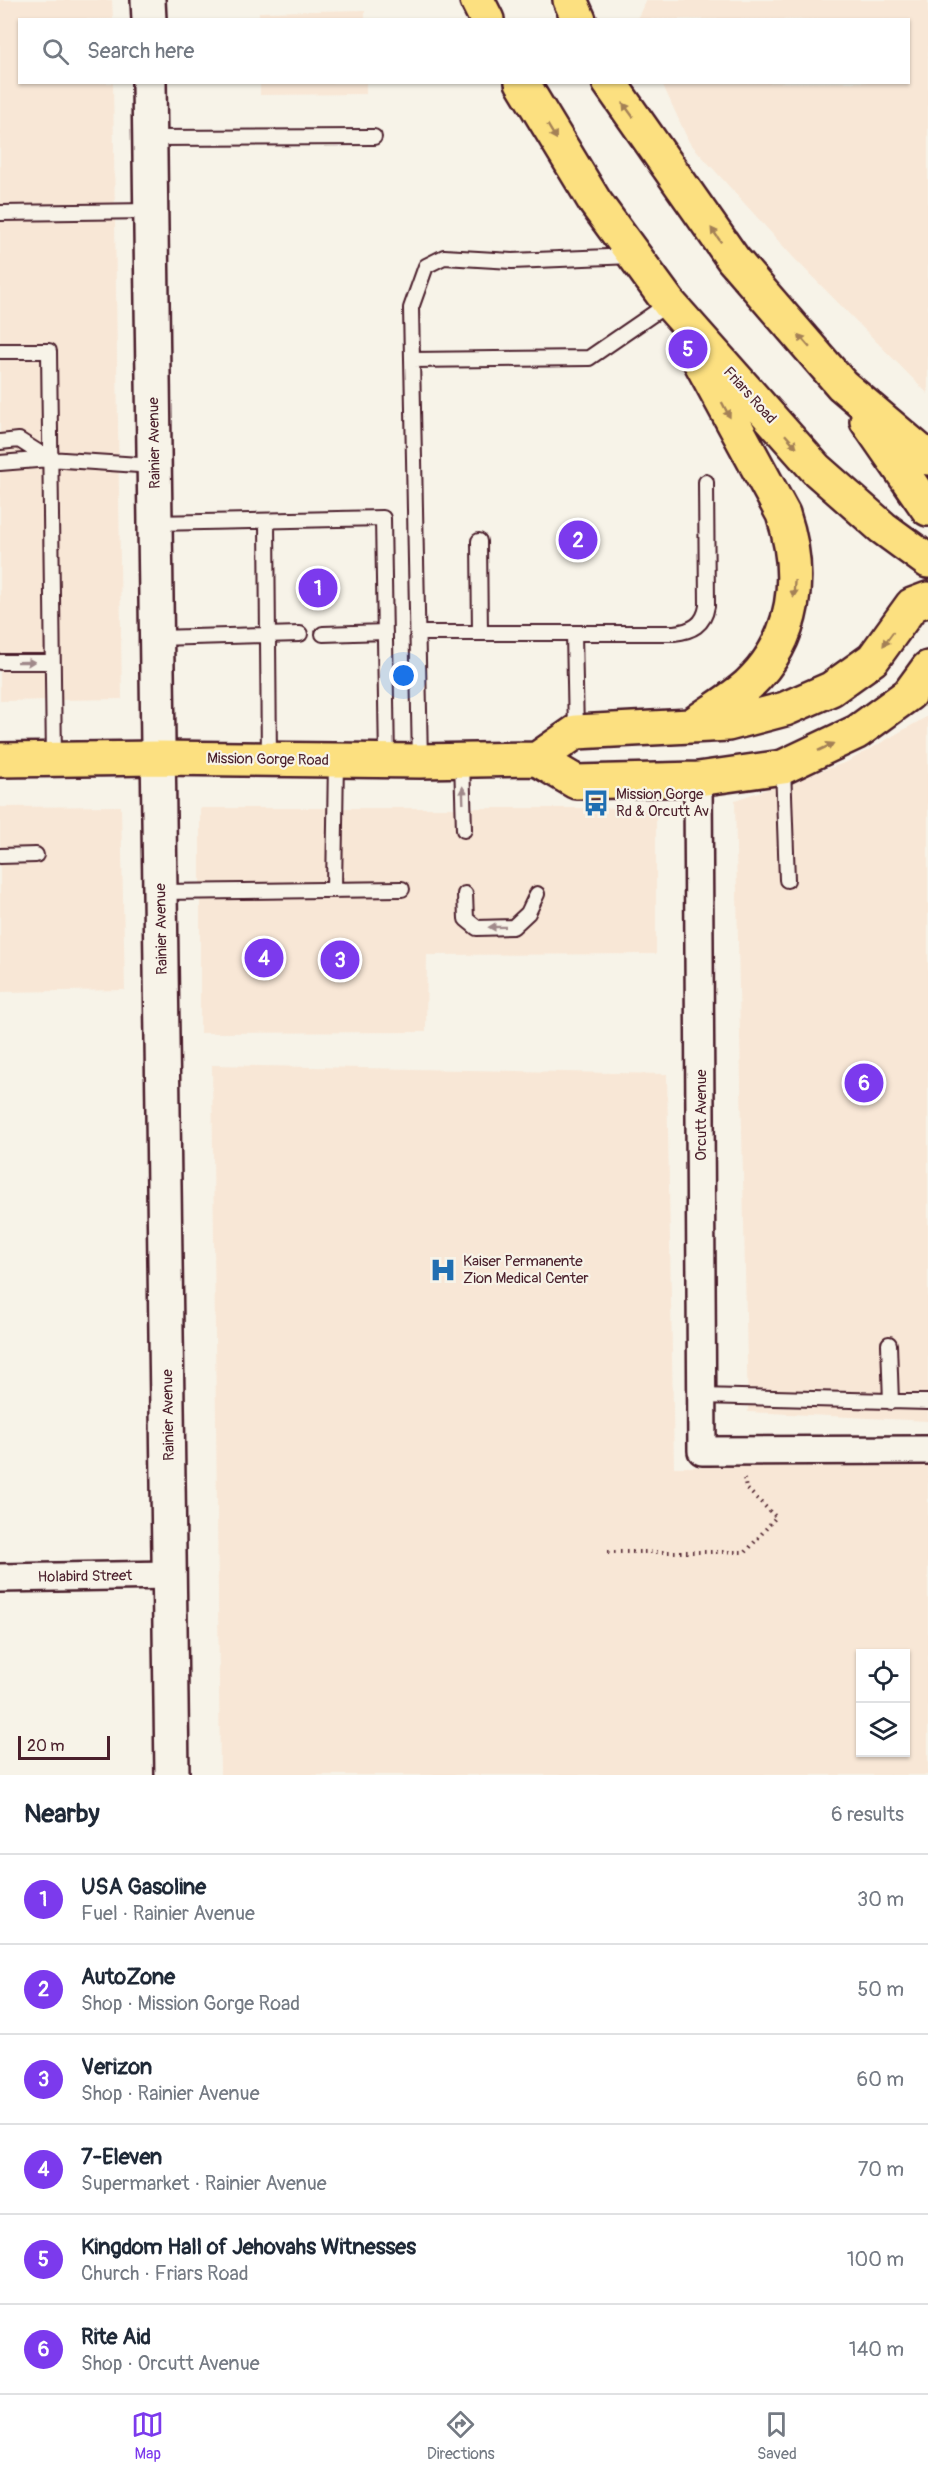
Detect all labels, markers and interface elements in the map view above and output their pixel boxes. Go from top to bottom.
search box [18,18,910,84]
icon: search [39,35,72,68]
text: Search here [87,37,194,65]
one-way arrow [622,103,634,118]
one-way arrow [547,124,558,140]
one-way arrow [711,227,722,243]
pin: 5 [668,326,708,372]
one-way arrow [798,334,811,349]
street label: Friars Road [719,363,780,428]
street label: Rainier Avenue [144,397,165,489]
one-way arrow [721,402,731,419]
one-way arrow [784,433,797,448]
pin: 2 [558,518,598,562]
pin: 1 [298,566,338,610]
one-way arrow [789,580,799,599]
one-way arrow [882,630,894,646]
one-way arrow [16,657,35,667]
your location [389,661,418,690]
one-way arrow [817,742,834,751]
street label: Mission Gorge Road [207,749,329,770]
place label: Mission Gorge Rd & Orcutt Av [616,785,709,821]
one-way arrow [458,786,467,805]
bus stop icon: Mission Gorge Rd & Orcutt Av [581,788,611,818]
street label: Rainier Avenue [151,883,172,975]
one-way arrow [487,923,506,932]
pin: 4 [244,936,284,980]
pin: 3 [320,938,360,982]
pin: 6 [844,1060,884,1106]
street label: Orcutt Avenue [692,1069,711,1161]
place label: Kaiser Permanente Zion Medical Center [463,1252,589,1288]
hospital icon: Kaiser Permanente Zion Medical Center [428,1255,458,1285]
street label: Rainier Avenue [158,1369,179,1461]
street label: Holabird Street [38,1566,133,1587]
map controls [856,1649,910,1757]
button: locate [856,1649,910,1703]
button: layers [856,1703,910,1757]
scale bar [18,1733,110,1760]
text: 20 m [27,1736,65,1756]
text: Nearby [24,1798,100,1830]
text: 6 results [831,1802,904,1827]
text: USA Gasoline [81,1873,206,1901]
text: 1 [40,1887,47,1912]
text: 30 m [857,1887,904,1912]
text: Fuel · Rainier Avenue [81,1901,255,1926]
text: AutoZone [81,1963,175,1991]
text: 2 [38,1977,49,2002]
text: 50 m [857,1977,904,2002]
text: Shop · Mission Gorge Road [81,1991,300,2016]
text: Verizon [81,2053,152,2081]
text: 3 [38,2067,49,2092]
text: 60 m [857,2067,904,2092]
text: Shop · Rainier Avenue [81,2081,260,2106]
text: 7-Eleven [81,2143,162,2171]
text: 4 [38,2157,49,2182]
text: 70 m [858,2157,904,2182]
text: Supermarket · Rainier Avenue [81,2171,327,2196]
text: Kingdom Hall of Jehovahs Witnesses [81,2233,416,2261]
text: 5 [38,2247,49,2272]
text: 100 m [847,2247,904,2272]
text: Church · Friars Road [81,2261,248,2286]
text: Rite Aid [81,2323,151,2351]
text: 6 [38,2337,49,2362]
text: 140 m [849,2337,904,2362]
text: Shop · Orcutt Avenue [81,2351,260,2376]
tab: Map [131,2408,164,2464]
tab: Directions [427,2408,495,2464]
tab: Saved [757,2408,797,2464]

